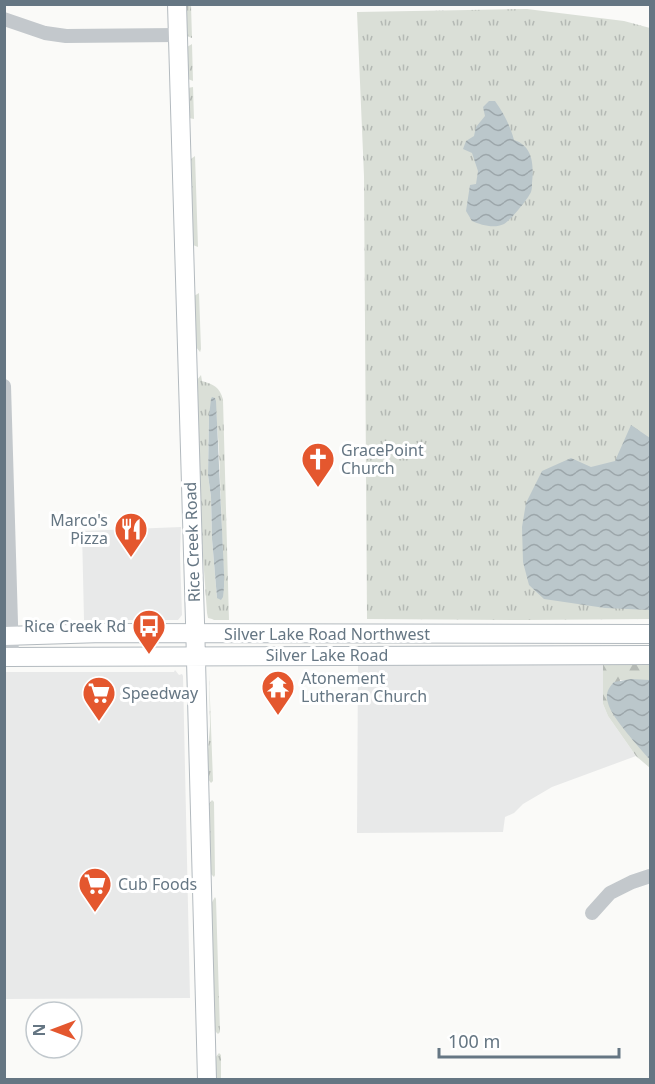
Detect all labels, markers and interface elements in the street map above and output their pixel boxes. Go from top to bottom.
place label: GracePoint Church [341,439,424,479]
church icon: GracePoint Church [300,441,336,488]
street label: Rice Creek Road [179,481,205,603]
place label: Marco's Pizza [50,509,108,549]
restaurant icon: Marco's Pizza [113,511,149,558]
bus stop icon: Rice Creek Rd [131,608,167,655]
place label: Rice Creek Rd [24,615,126,637]
street label: Silver Lake Road Northwest [224,623,430,645]
street label: Silver Lake Road [266,644,388,666]
place label: Atonement Lutheran Church [301,667,427,707]
temple icon: Atonement Lutheran Church [260,669,296,716]
supermarket icon: Speedway [81,675,117,722]
place label: Speedway [122,682,199,704]
supermarket icon: Cub Foods [77,866,113,913]
place label: Cub Foods [118,873,197,895]
north arrow [24,1000,84,1060]
scale bar [439,1021,619,1059]
text: N [28,1023,50,1037]
text: 100 m [448,1029,500,1053]

